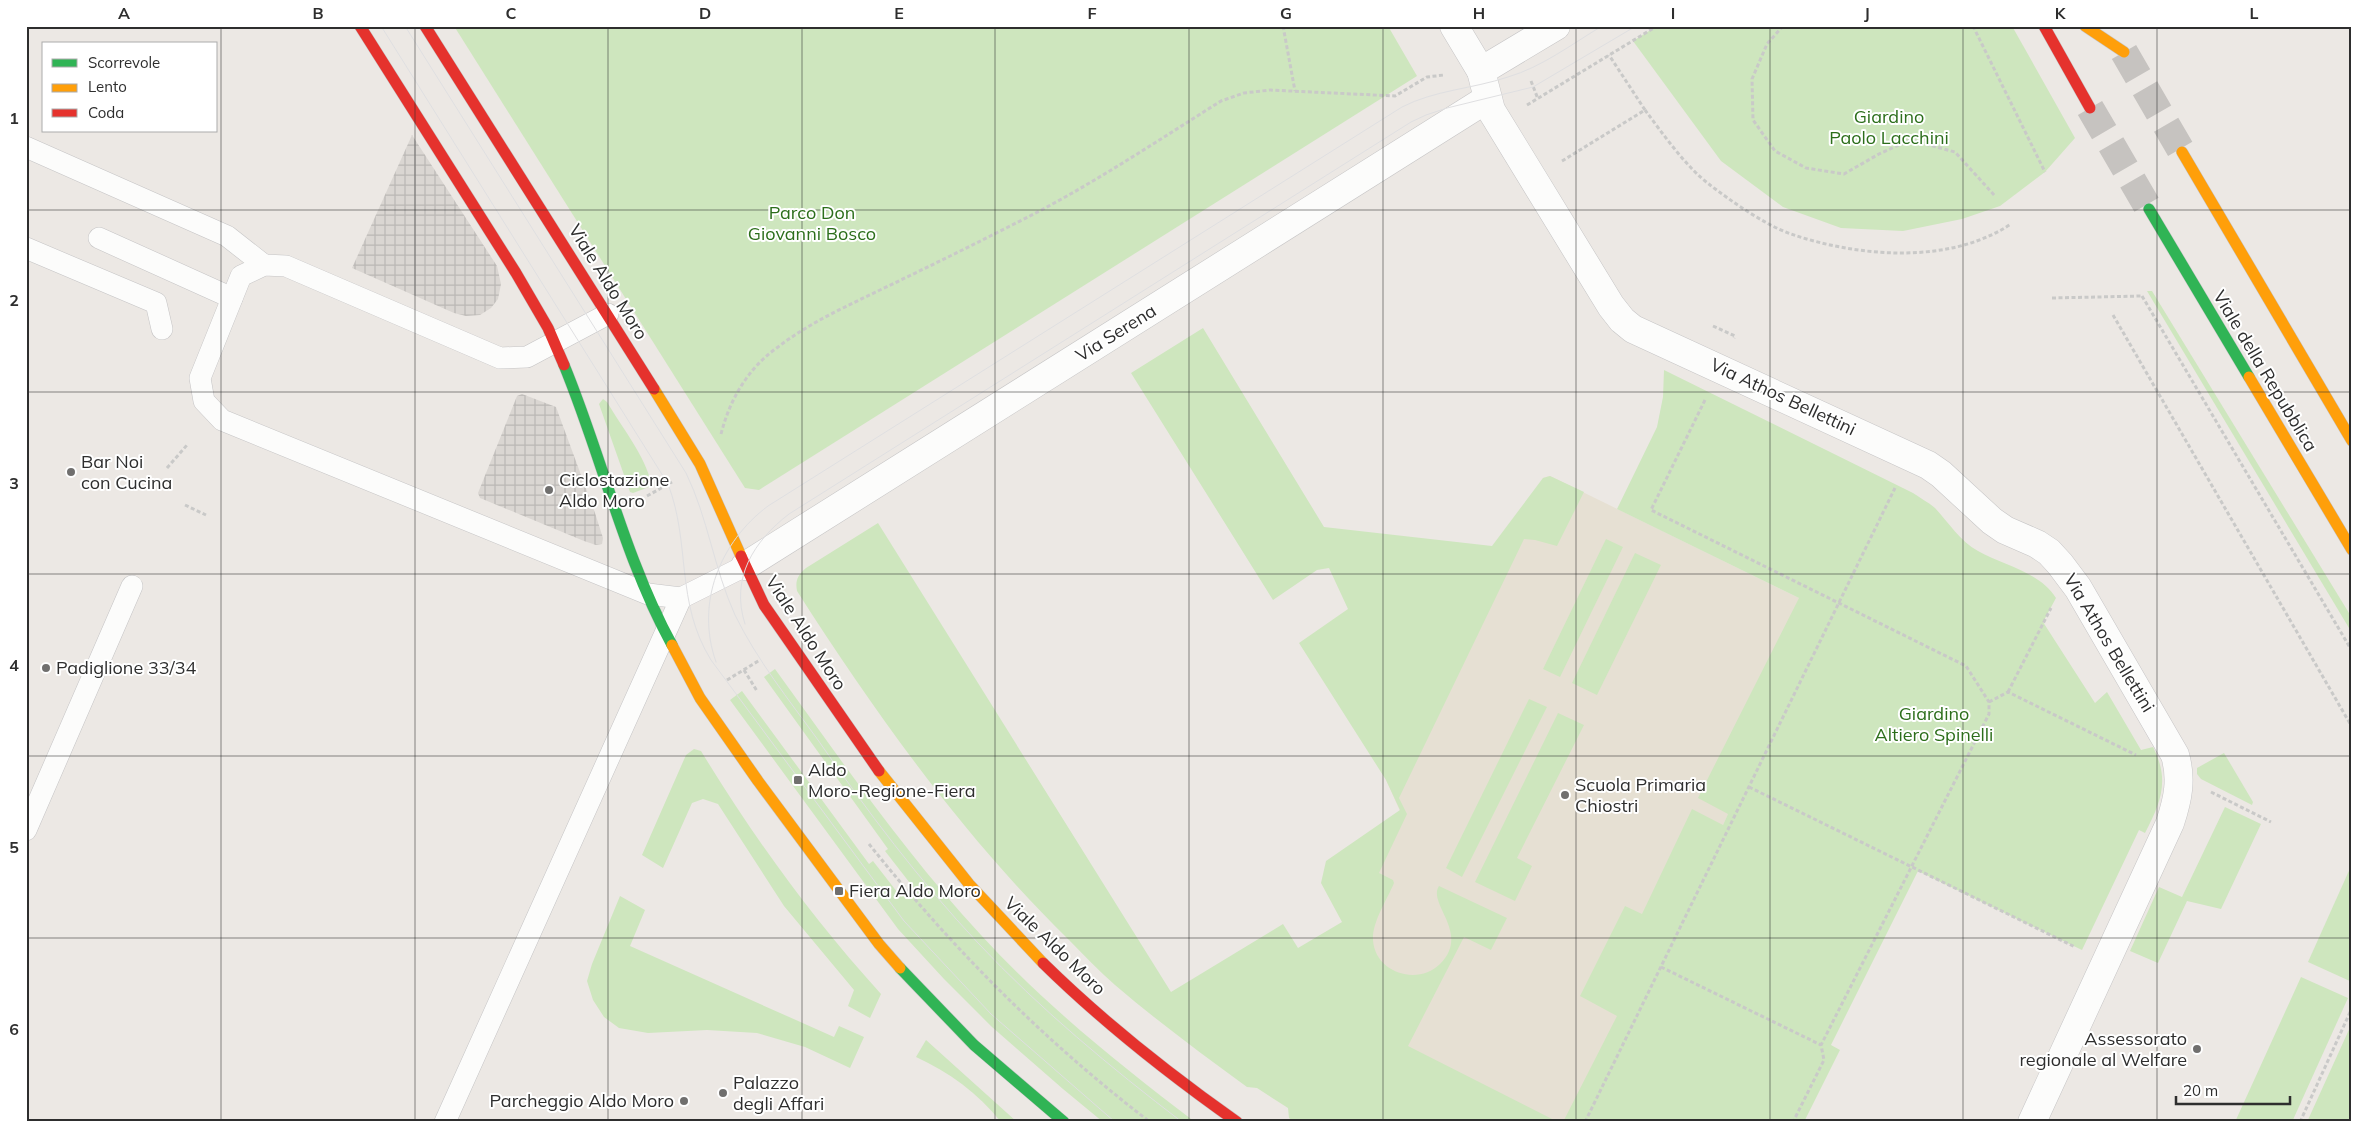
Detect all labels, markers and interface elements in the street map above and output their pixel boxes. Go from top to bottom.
text: A [118,3,130,23]
text: B [312,3,324,23]
text: C [506,3,517,23]
text: D [699,3,711,23]
text: E [894,3,904,23]
text: F [1087,3,1097,23]
text: G [1280,3,1292,23]
text: H [1473,3,1485,23]
text: I [1671,3,1675,23]
text: J [1864,3,1870,23]
text: K [2055,3,2067,23]
text: L [2250,3,2259,23]
legend [42,42,218,132]
text: Scorrevole [88,53,160,72]
text: Lento [88,77,127,96]
text: Coda [88,103,124,122]
park label: Giardino Paolo Lacchini [1829,105,1949,149]
text: 1 [9,108,19,128]
park label: Parco Don Giovanni Bosco [748,201,876,245]
street label: Viale Aldo Moro [564,220,653,344]
street label: Viale della Repubblica [2208,286,2323,456]
text: 2 [9,290,19,310]
street label: Via Serena [1071,299,1160,366]
street label: Via Athos Bellettini [1707,353,1860,440]
place label: Bar Noi con Cucina [81,450,172,494]
marker: Bar Noi con Cucina [65,466,77,478]
place label: Ciclostazione Aldo Moro [559,468,669,512]
text: 3 [9,473,19,493]
marker: Ciclostazione Aldo Moro [543,484,555,496]
street label: Via Athos Bellettini [2059,569,2160,716]
street label: Viale Aldo Moro [761,571,852,694]
text: 4 [9,655,19,675]
place label: Padiglione 33/34 [56,656,196,679]
marker: Padiglione 33/34 [40,662,52,674]
park label: Giardino Altiero Spinelli [1875,702,1993,746]
place label: Aldo Moro-Regione-Fiera [808,758,976,802]
place label: Scuola Primaria Chiostri [1575,773,1706,817]
marker: Aldo Moro-Regione-Fiera [792,774,804,786]
marker: Scuola Primaria Chiostri [1559,789,1571,801]
text: 5 [9,837,19,857]
place label: Fiera Aldo Moro [849,879,981,902]
marker: Fiera Aldo Moro [833,885,845,897]
street label: Viale Aldo Moro [1000,891,1111,1000]
text: 6 [9,1019,19,1039]
place label: Assessorato regionale al Welfare [2019,1027,2187,1071]
marker: Assessorato regionale al Welfare [2191,1043,2203,1055]
place label: Palazzo degli Affari [733,1071,824,1115]
scale bar [2176,1073,2289,1105]
text: 20 m [2183,1081,2218,1100]
marker: Palazzo degli Affari [717,1087,729,1099]
place label: Parcheggio Aldo Moro [490,1089,674,1112]
marker: Parcheggio Aldo Moro [678,1095,690,1107]

